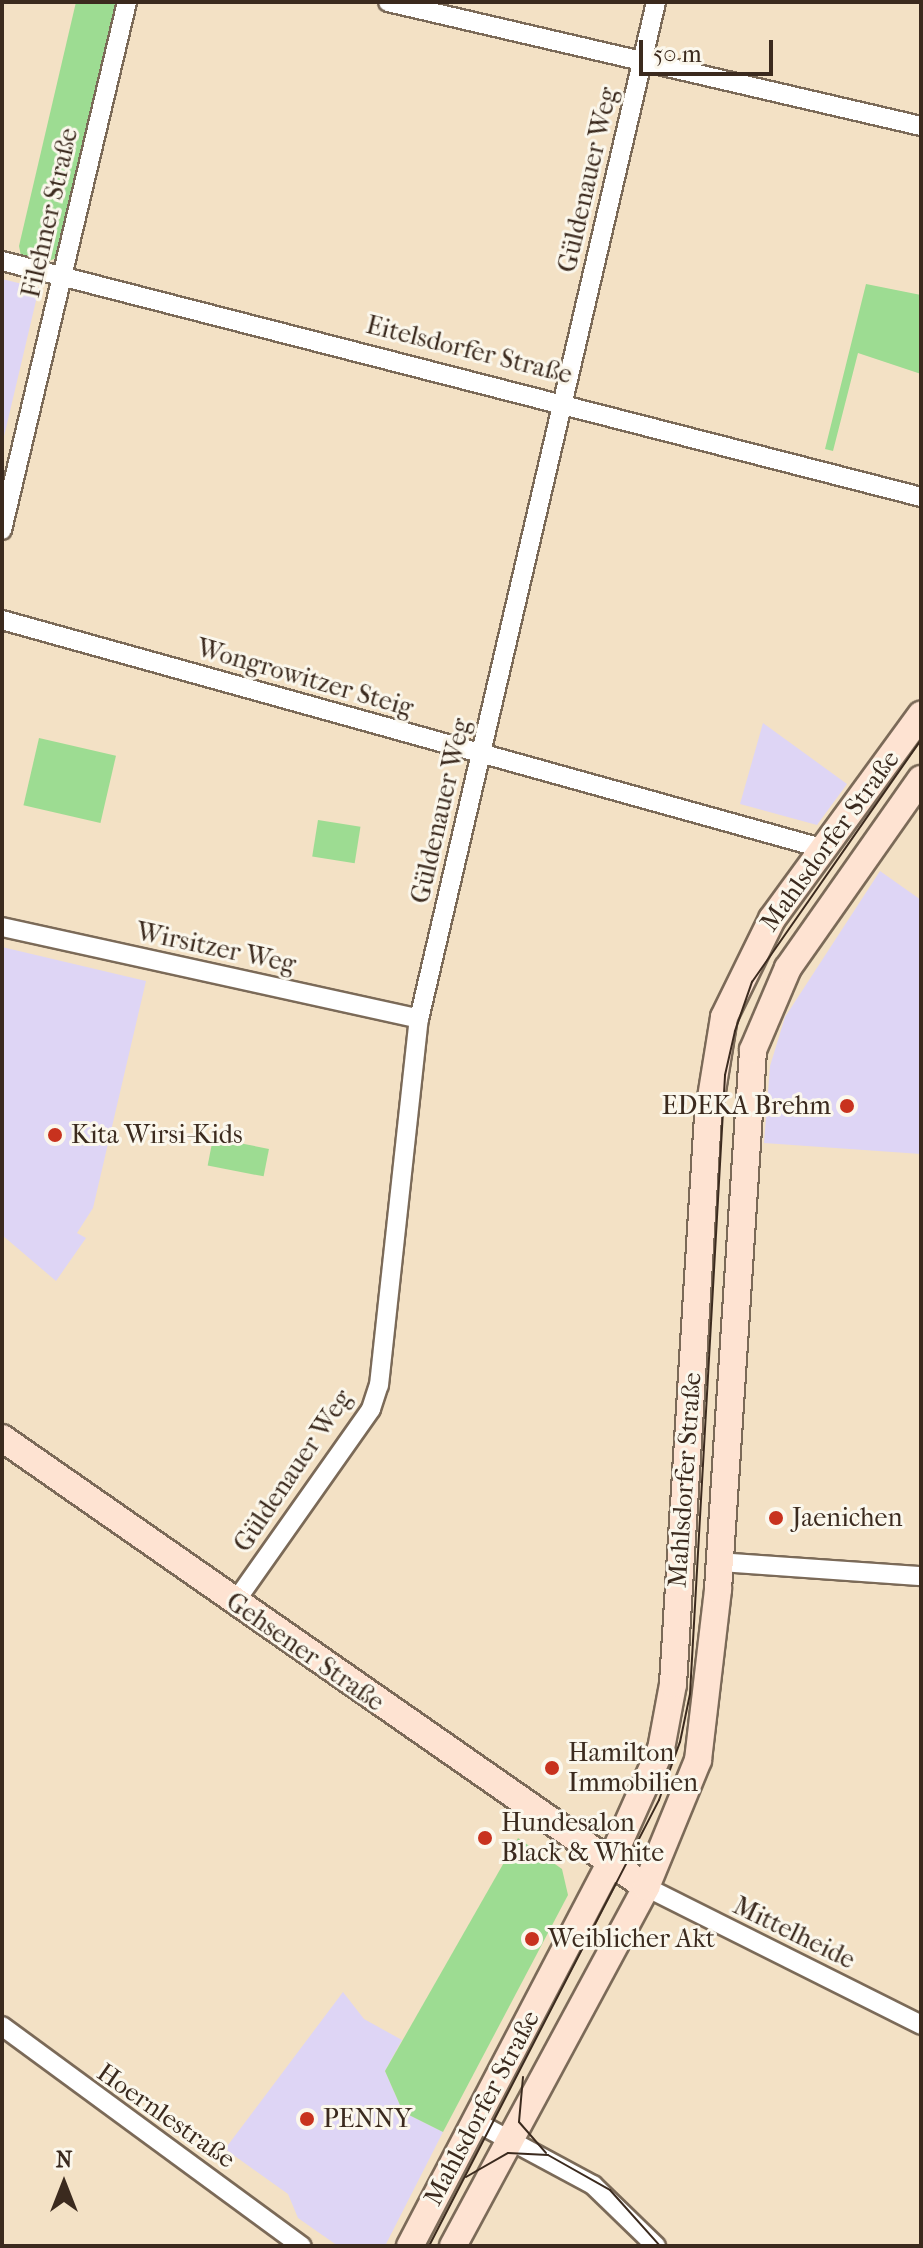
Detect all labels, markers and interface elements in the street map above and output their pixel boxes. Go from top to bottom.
scale bar [643,24,777,74]
text: 50 m [653,40,702,68]
street label: Güldenauer Weg [552,84,624,276]
street label: Filehner Straße [15,125,85,301]
street label: Eitelsdorfer Straße [363,309,575,391]
street label: Wongrowitzer Steig [193,632,417,724]
street label: Güldenauer Weg [405,715,477,907]
street label: Mahlsdorfer Straße [754,744,906,938]
street label: Wirsitzer Weg [134,916,298,980]
place label: EDEKA Brehm [662,1090,831,1122]
marker: EDEKA Brehm [838,1097,856,1115]
place label: Kita Wirsi-Kids [71,1119,243,1151]
marker: Kita Wirsi-Kids [46,1126,64,1144]
street label: Mahlsdorfer Straße [662,1371,708,1589]
street label: Güldenauer Weg [227,1384,359,1558]
place label: Jaenichen [792,1502,902,1534]
marker: Jaenichen [767,1509,785,1527]
street label: Gehsener Straße [220,1586,390,1718]
place label: Hamilton Immobilien [568,1737,698,1798]
marker: Hamilton Immobilien [543,1759,561,1777]
place label: Hundesalon Black & White [501,1807,664,1868]
marker: Hundesalon Black & White [476,1829,494,1847]
street label: Mittelheide [728,1890,860,1976]
place label: Weiblicher Akt [548,1923,715,1955]
marker: Weiblicher Akt [523,1930,541,1948]
street label: Mahlsdorfer Straße [418,2005,546,2211]
street label: Hoernlestraße [91,2057,241,2175]
place label: PENNY [323,2103,412,2135]
marker: PENNY [298,2110,316,2128]
north arrow [24,2144,104,2224]
text: N [56,2147,72,2173]

